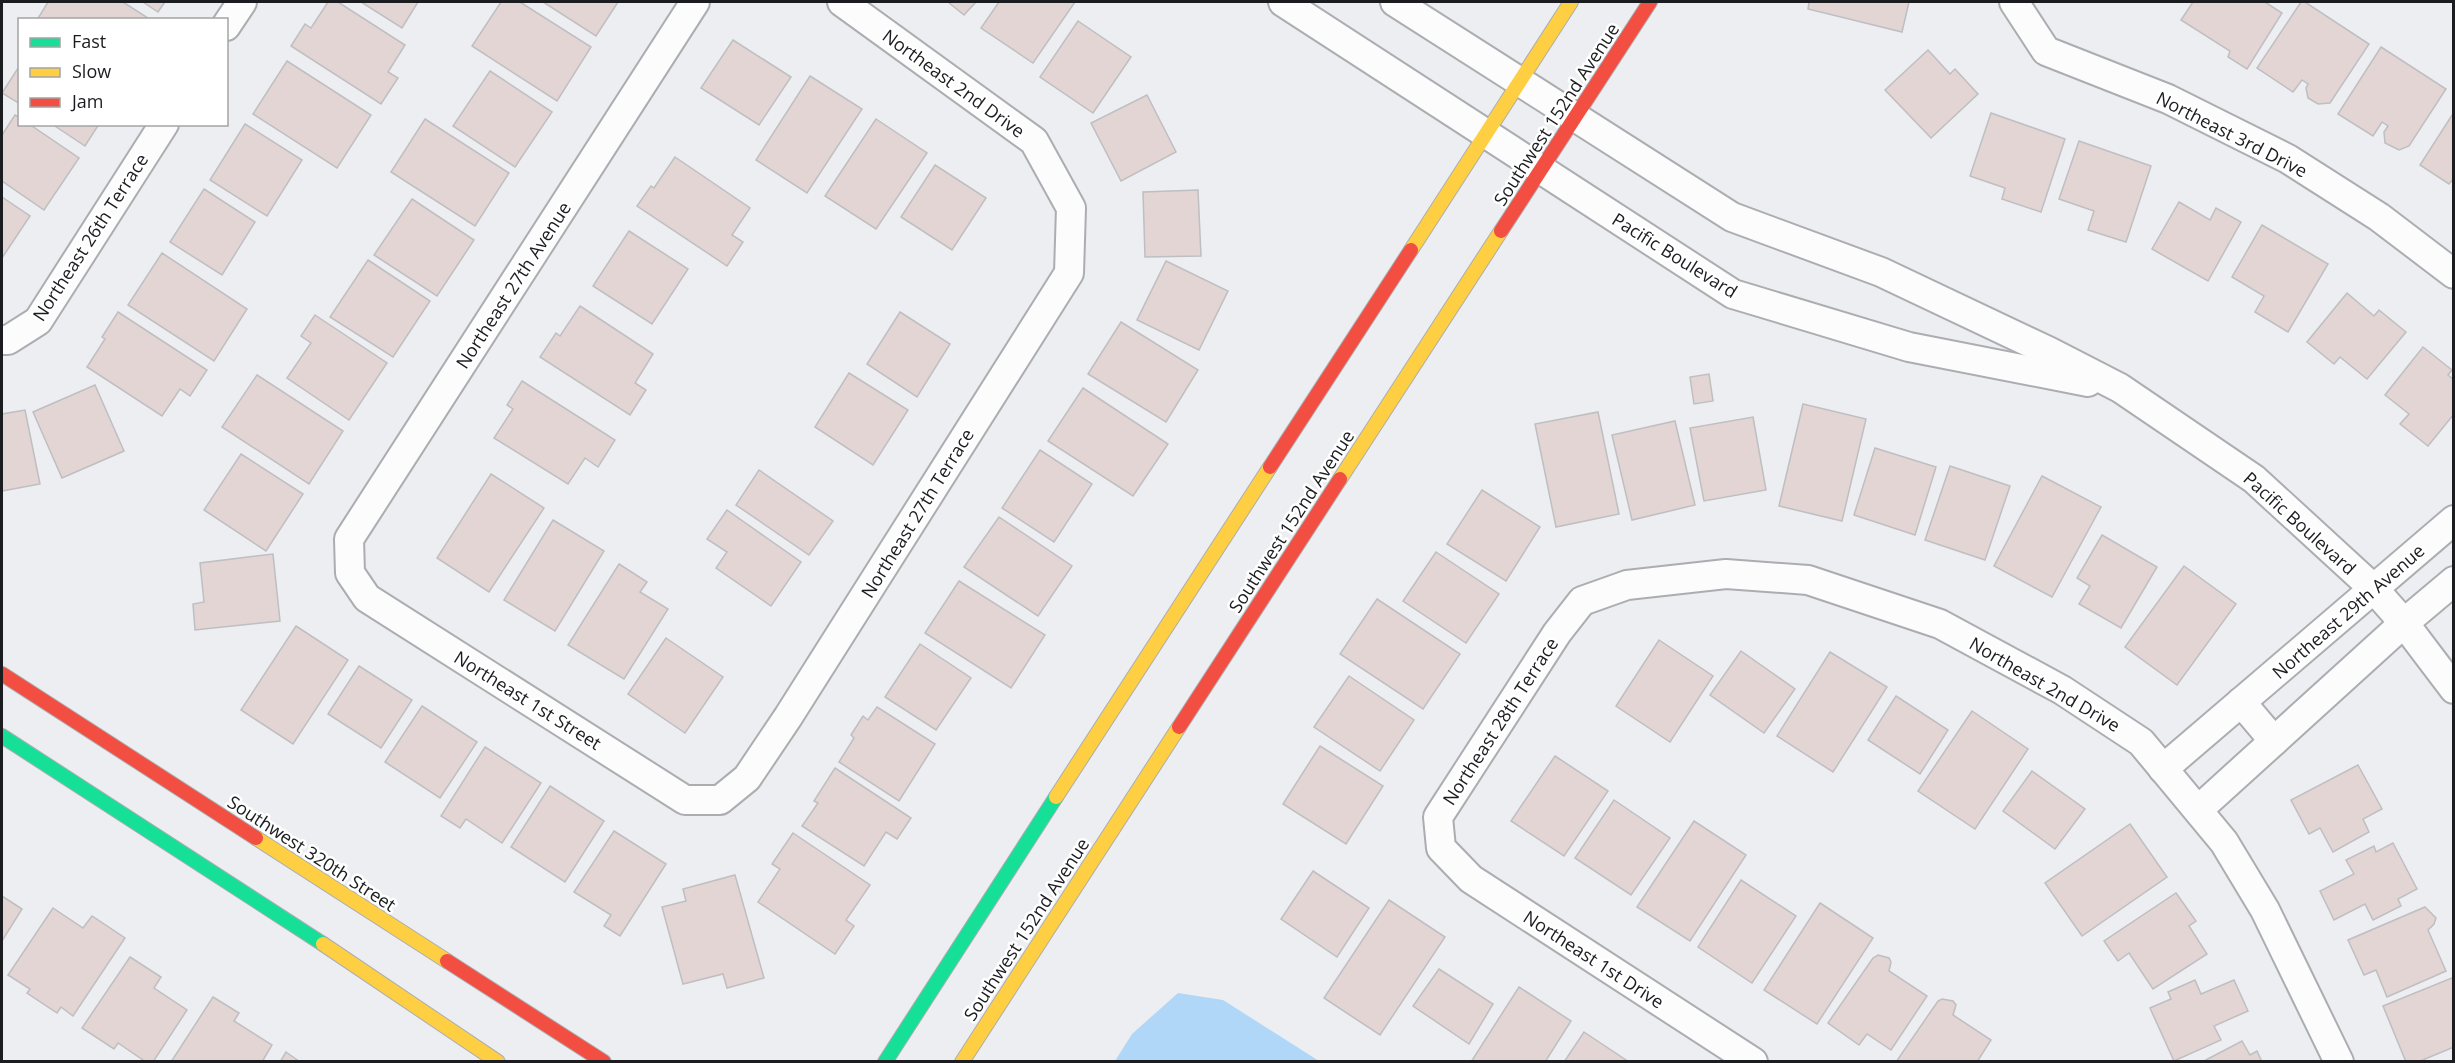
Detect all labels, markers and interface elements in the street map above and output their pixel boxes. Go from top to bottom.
legend [18,18,228,126]
street label: Southwest 152nd Avenue [1488,18,1624,210]
street label: Northeast 2nd Drive [878,23,1030,143]
text: Fast [72,29,106,53]
text: Slow [72,59,111,83]
street label: Northeast 3rd Drive [2152,86,2312,182]
text: Jam [70,89,104,113]
street label: Northeast 26th Terrace [27,149,153,325]
street label: Northeast 27th Avenue [450,197,576,373]
street label: Pacific Boulevard [1608,207,1742,303]
street label: Northeast 27th Terrace [855,424,979,602]
street label: Southwest 152nd Avenue [1223,425,1359,617]
street label: Pacific Boulevard [2239,466,2361,580]
street label: Northeast 29th Avenue [2267,538,2429,684]
street label: Northeast 2nd Drive [1965,631,2125,737]
street label: Northeast 28th Terrace [1437,633,1563,809]
street label: Northeast 1st Street [450,645,606,755]
street label: Southwest 320th Street [223,790,401,916]
street label: Southwest 152nd Avenue [958,833,1094,1025]
street label: Northeast 1st Drive [1519,905,1669,1013]

